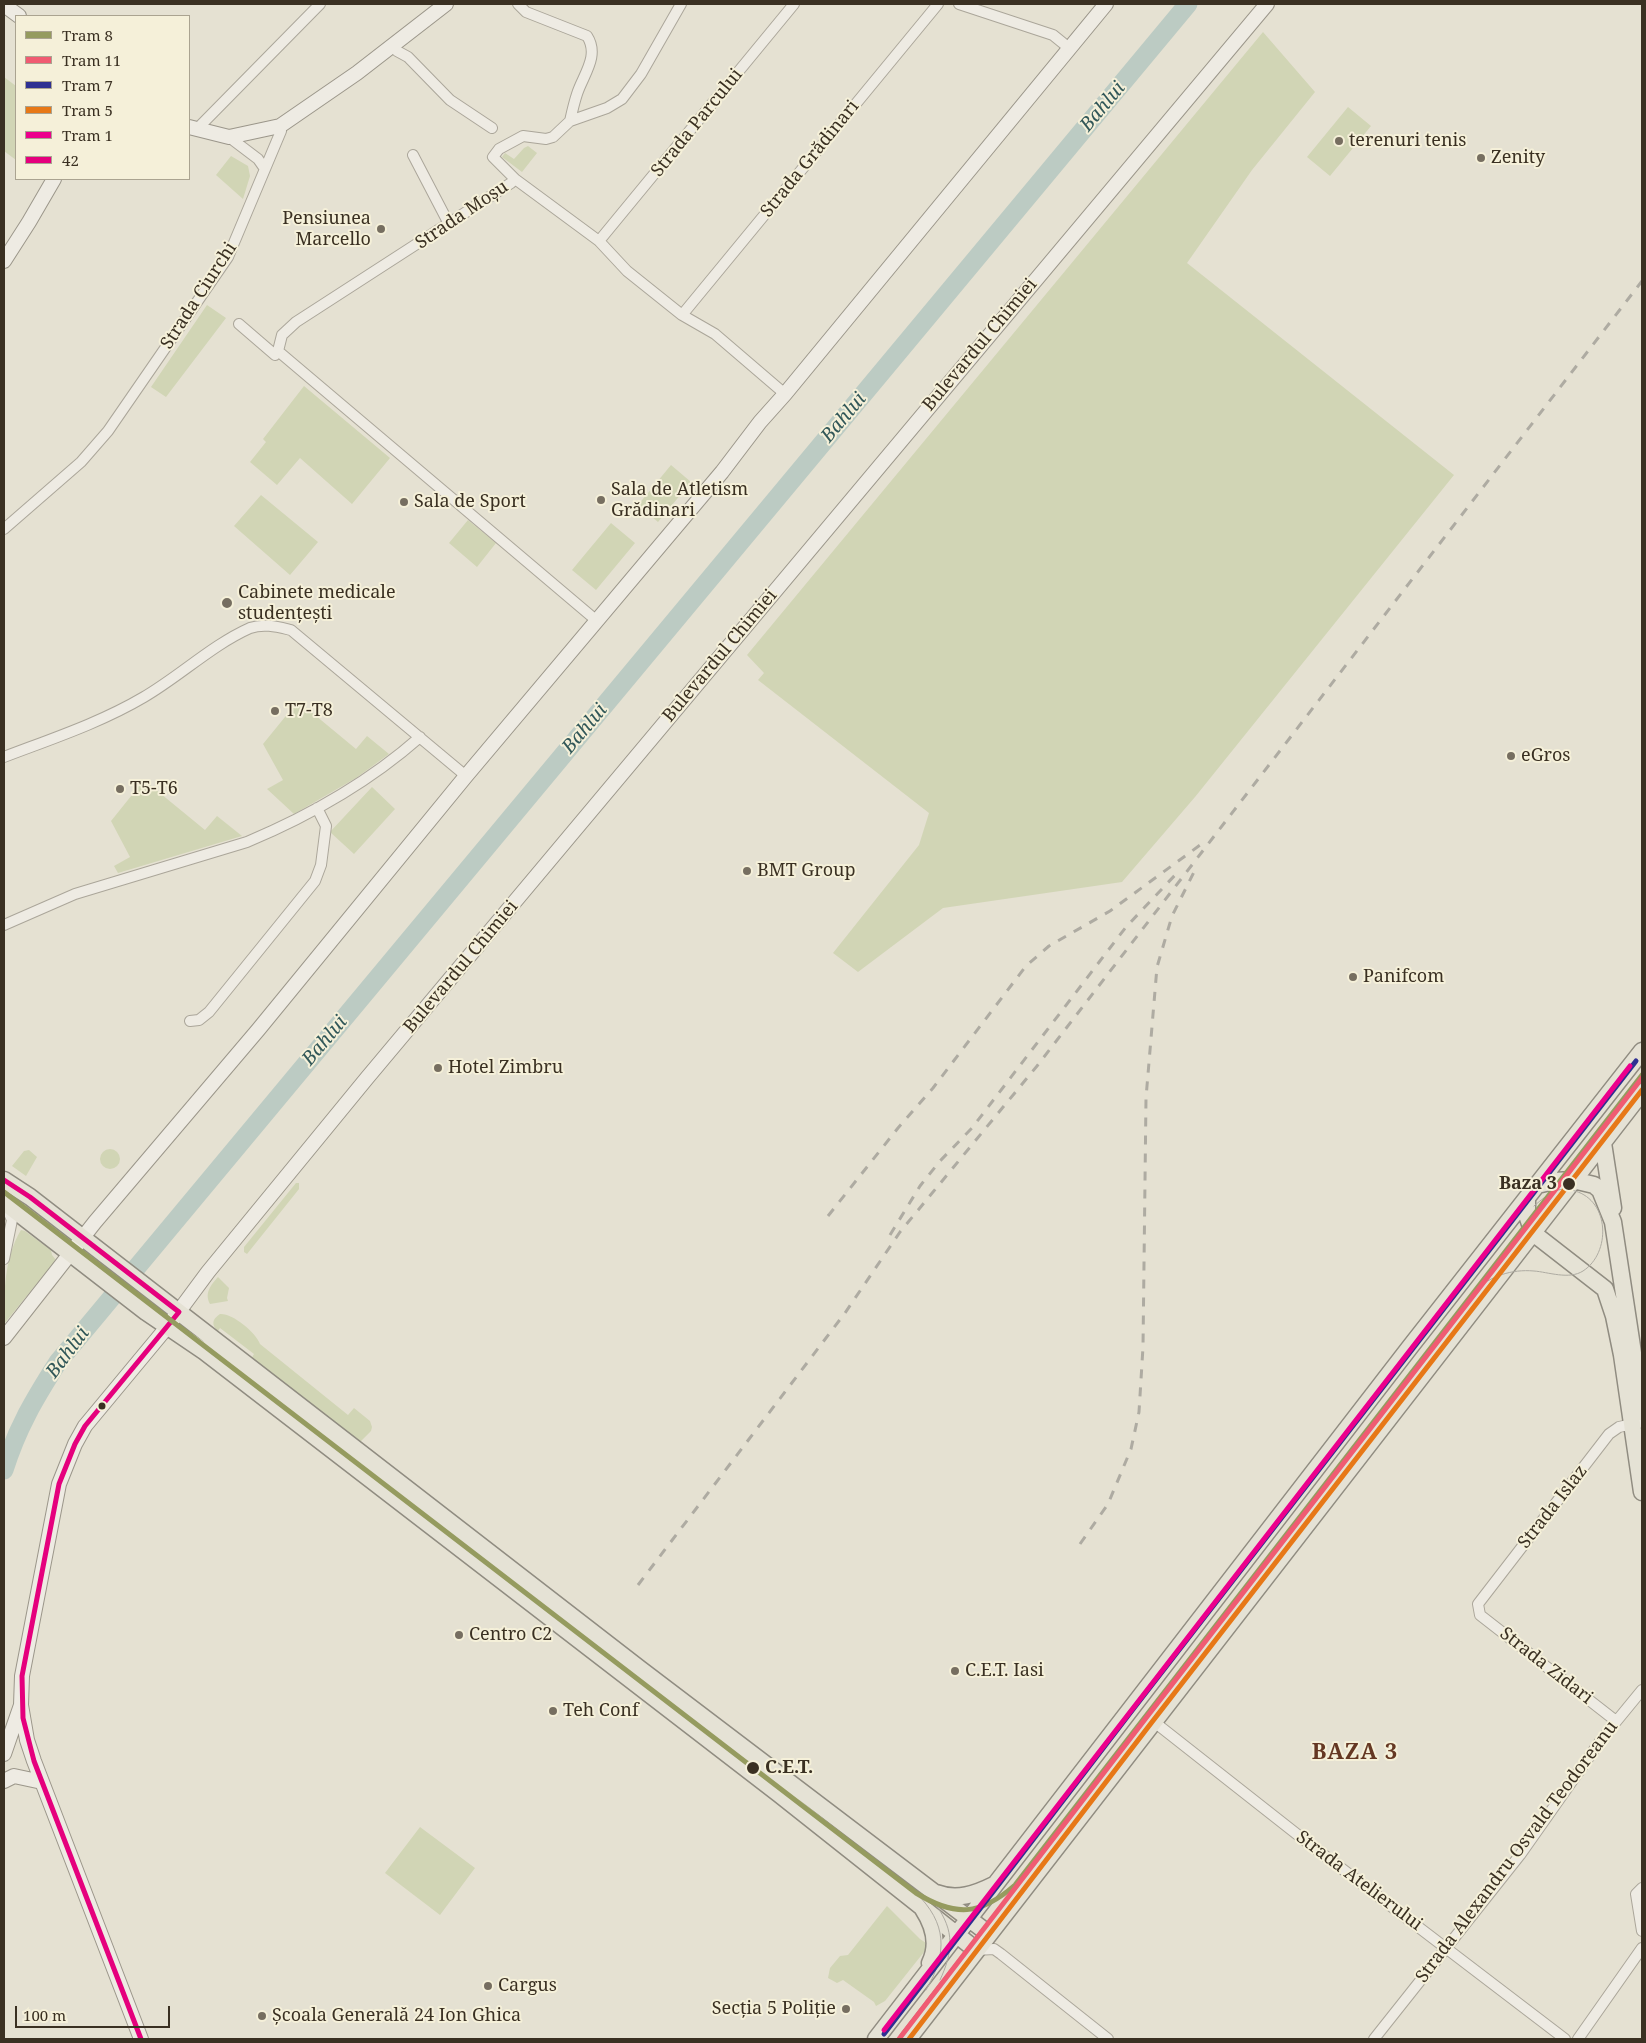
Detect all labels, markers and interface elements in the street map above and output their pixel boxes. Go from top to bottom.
legend [15,15,190,180]
text: Tram 8 [62,25,113,45]
text: Tram 11 [62,50,121,70]
street label: Strada Parcului [647,65,747,181]
text: Tram 7 [62,75,113,95]
water label: Bahlui [1076,78,1130,136]
street label: Strada Grădinari [756,96,864,222]
text: Tram 5 [62,100,113,120]
text: Tram 1 [62,125,113,145]
place label: terenuri tenis [1349,130,1466,152]
marker: terenuri tenis [1333,135,1345,147]
place label: Zenity [1491,147,1545,169]
text: 42 [62,150,79,170]
marker: Zenity [1475,152,1487,164]
street label: Strada Moșu [412,176,512,254]
place label: Pensiunea Marcello [282,208,371,250]
marker: Pensiunea Marcello [375,223,387,235]
street label: Strada Ciurchi [156,239,242,353]
street label: Bulevardul Chimiei [918,274,1042,416]
water label: Bahlui [817,389,871,447]
place label: Sala de Atletism Grădinari [611,479,748,522]
place label: Sala de Sport [414,491,526,513]
marker: Sala de Atletism Grădinari [595,494,607,506]
marker: Sala de Sport [398,496,410,508]
place label: Cabinete medicale studențești [238,582,396,624]
street label: Bulevardul Chimiei [658,585,782,727]
marker: Cabinete medicale studențești [220,596,234,610]
place label: T7-T8 [285,700,333,722]
water label: Bahlui [558,700,612,758]
marker: T7-T8 [269,705,281,717]
place label: eGros [1521,745,1570,767]
marker: eGros [1505,750,1517,762]
place label: T5-T6 [130,778,178,800]
marker: T5-T6 [114,783,126,795]
place label: BMT Group [757,860,856,882]
marker: BMT Group [741,865,753,877]
street label: Bulevardul Chimiei [399,896,523,1038]
place label: Panifcom [1363,966,1444,988]
marker: Panifcom [1347,971,1359,983]
water label: Bahlui [298,1012,352,1070]
place label: Hotel Zimbru [448,1057,563,1079]
marker: Hotel Zimbru [432,1062,444,1074]
place label: Baza 3 [1499,1173,1557,1195]
marker: Baza 3 [1561,1176,1577,1192]
water label: Bahlui [42,1323,94,1383]
unlabelled marker [97,1401,107,1411]
street label: Strada Islaz [1514,1461,1592,1553]
street label: Strada Zidari [1495,1623,1597,1709]
place label: Centro C2 [469,1624,552,1646]
marker: Centro C2 [453,1629,465,1641]
place label: C.E.T. Iasi [965,1660,1044,1682]
marker: C.E.T. Iasi [949,1665,961,1677]
place label: Teh Conf [563,1700,639,1722]
marker: Teh Conf [547,1705,559,1717]
street label: Strada Alexandru Osvald Teodoreanu [1411,1717,1623,1987]
district label: BAZA 3 [1311,1740,1399,1766]
place label: C.E.T. [765,1757,813,1779]
marker: C.E.T. [745,1760,761,1776]
street label: Strada Atelierului [1292,1826,1426,1936]
place label: Cargus [498,1975,557,1997]
marker: Cargus [482,1980,494,1992]
scale bar [18,1996,172,2028]
place label: Secția 5 Poliție [712,1998,836,2020]
marker: Secția 5 Poliție [840,2003,852,2015]
text: 100 m [23,2005,66,2025]
place label: Școala Generală 24 Ion Ghica [272,2005,521,2027]
marker: Școala Generală 24 Ion Ghica [256,2010,268,2022]

